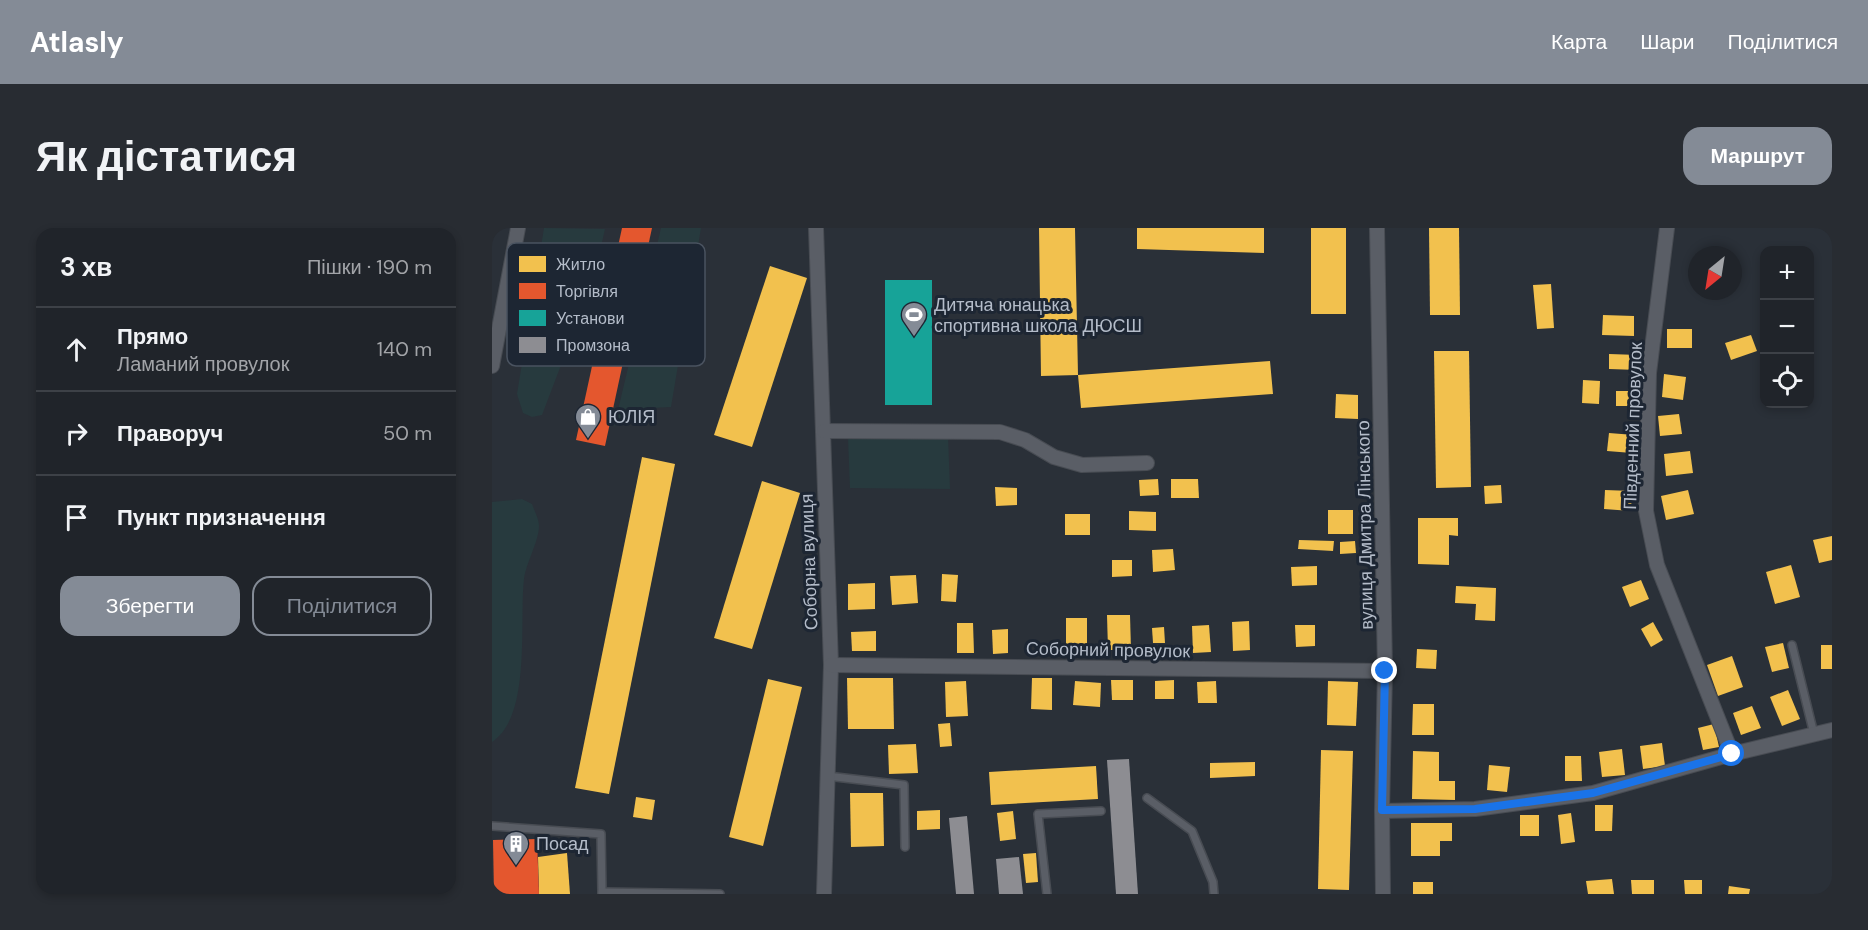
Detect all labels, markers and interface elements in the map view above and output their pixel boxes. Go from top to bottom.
text: Atlasly [30,24,124,61]
text: Карта [1551,28,1607,56]
text: Шари [1640,28,1695,56]
text: Поділитися [1728,28,1838,56]
button: Маршрут [1683,127,1832,185]
text: Як дістатися [36,129,297,184]
legend [507,243,705,366]
north arrow [1688,246,1742,300]
map controls [1760,246,1814,408]
button: + [1760,246,1814,300]
text: 3 хв [60,250,112,284]
text: Пішки · 190 m [307,254,432,280]
text: Житло [556,254,605,275]
text: Торгівля [556,281,618,302]
place label: Дитяча юнацька спортивна школа ДЮСШ [934,293,1142,338]
sports icon: Дитяча юнацька спортивна школа ДЮСШ [899,300,929,338]
button: − [1760,300,1814,354]
text: Установи [556,308,624,329]
text: Прямо [117,322,188,351]
icon: ahead [60,333,93,366]
text: Промзона [556,335,630,356]
text: 140 m [377,336,432,362]
street label: Південний провулок [1618,342,1648,510]
text: Ламаний провулок [117,351,289,377]
button: locate [1760,354,1814,408]
shop icon: ЮЛІЯ [573,402,603,440]
place label: ЮЛІЯ [608,405,655,429]
icon: right [60,417,93,450]
text: Праворуч [117,419,223,448]
text: 50 m [383,420,432,446]
street label: вулиця Дмитра Лінського [1351,420,1379,630]
street label: Соборна вулиця [795,493,823,631]
icon: arrive [60,501,93,534]
text: Пункт призначення [117,503,326,532]
button: Зберегти [60,576,240,636]
button: Поділитися [252,576,432,636]
street label: Соборний провулок [1026,637,1190,663]
route end [1371,657,1397,683]
route start [1718,740,1744,766]
building icon: Посад [501,829,531,867]
place label: Посад [536,832,589,856]

